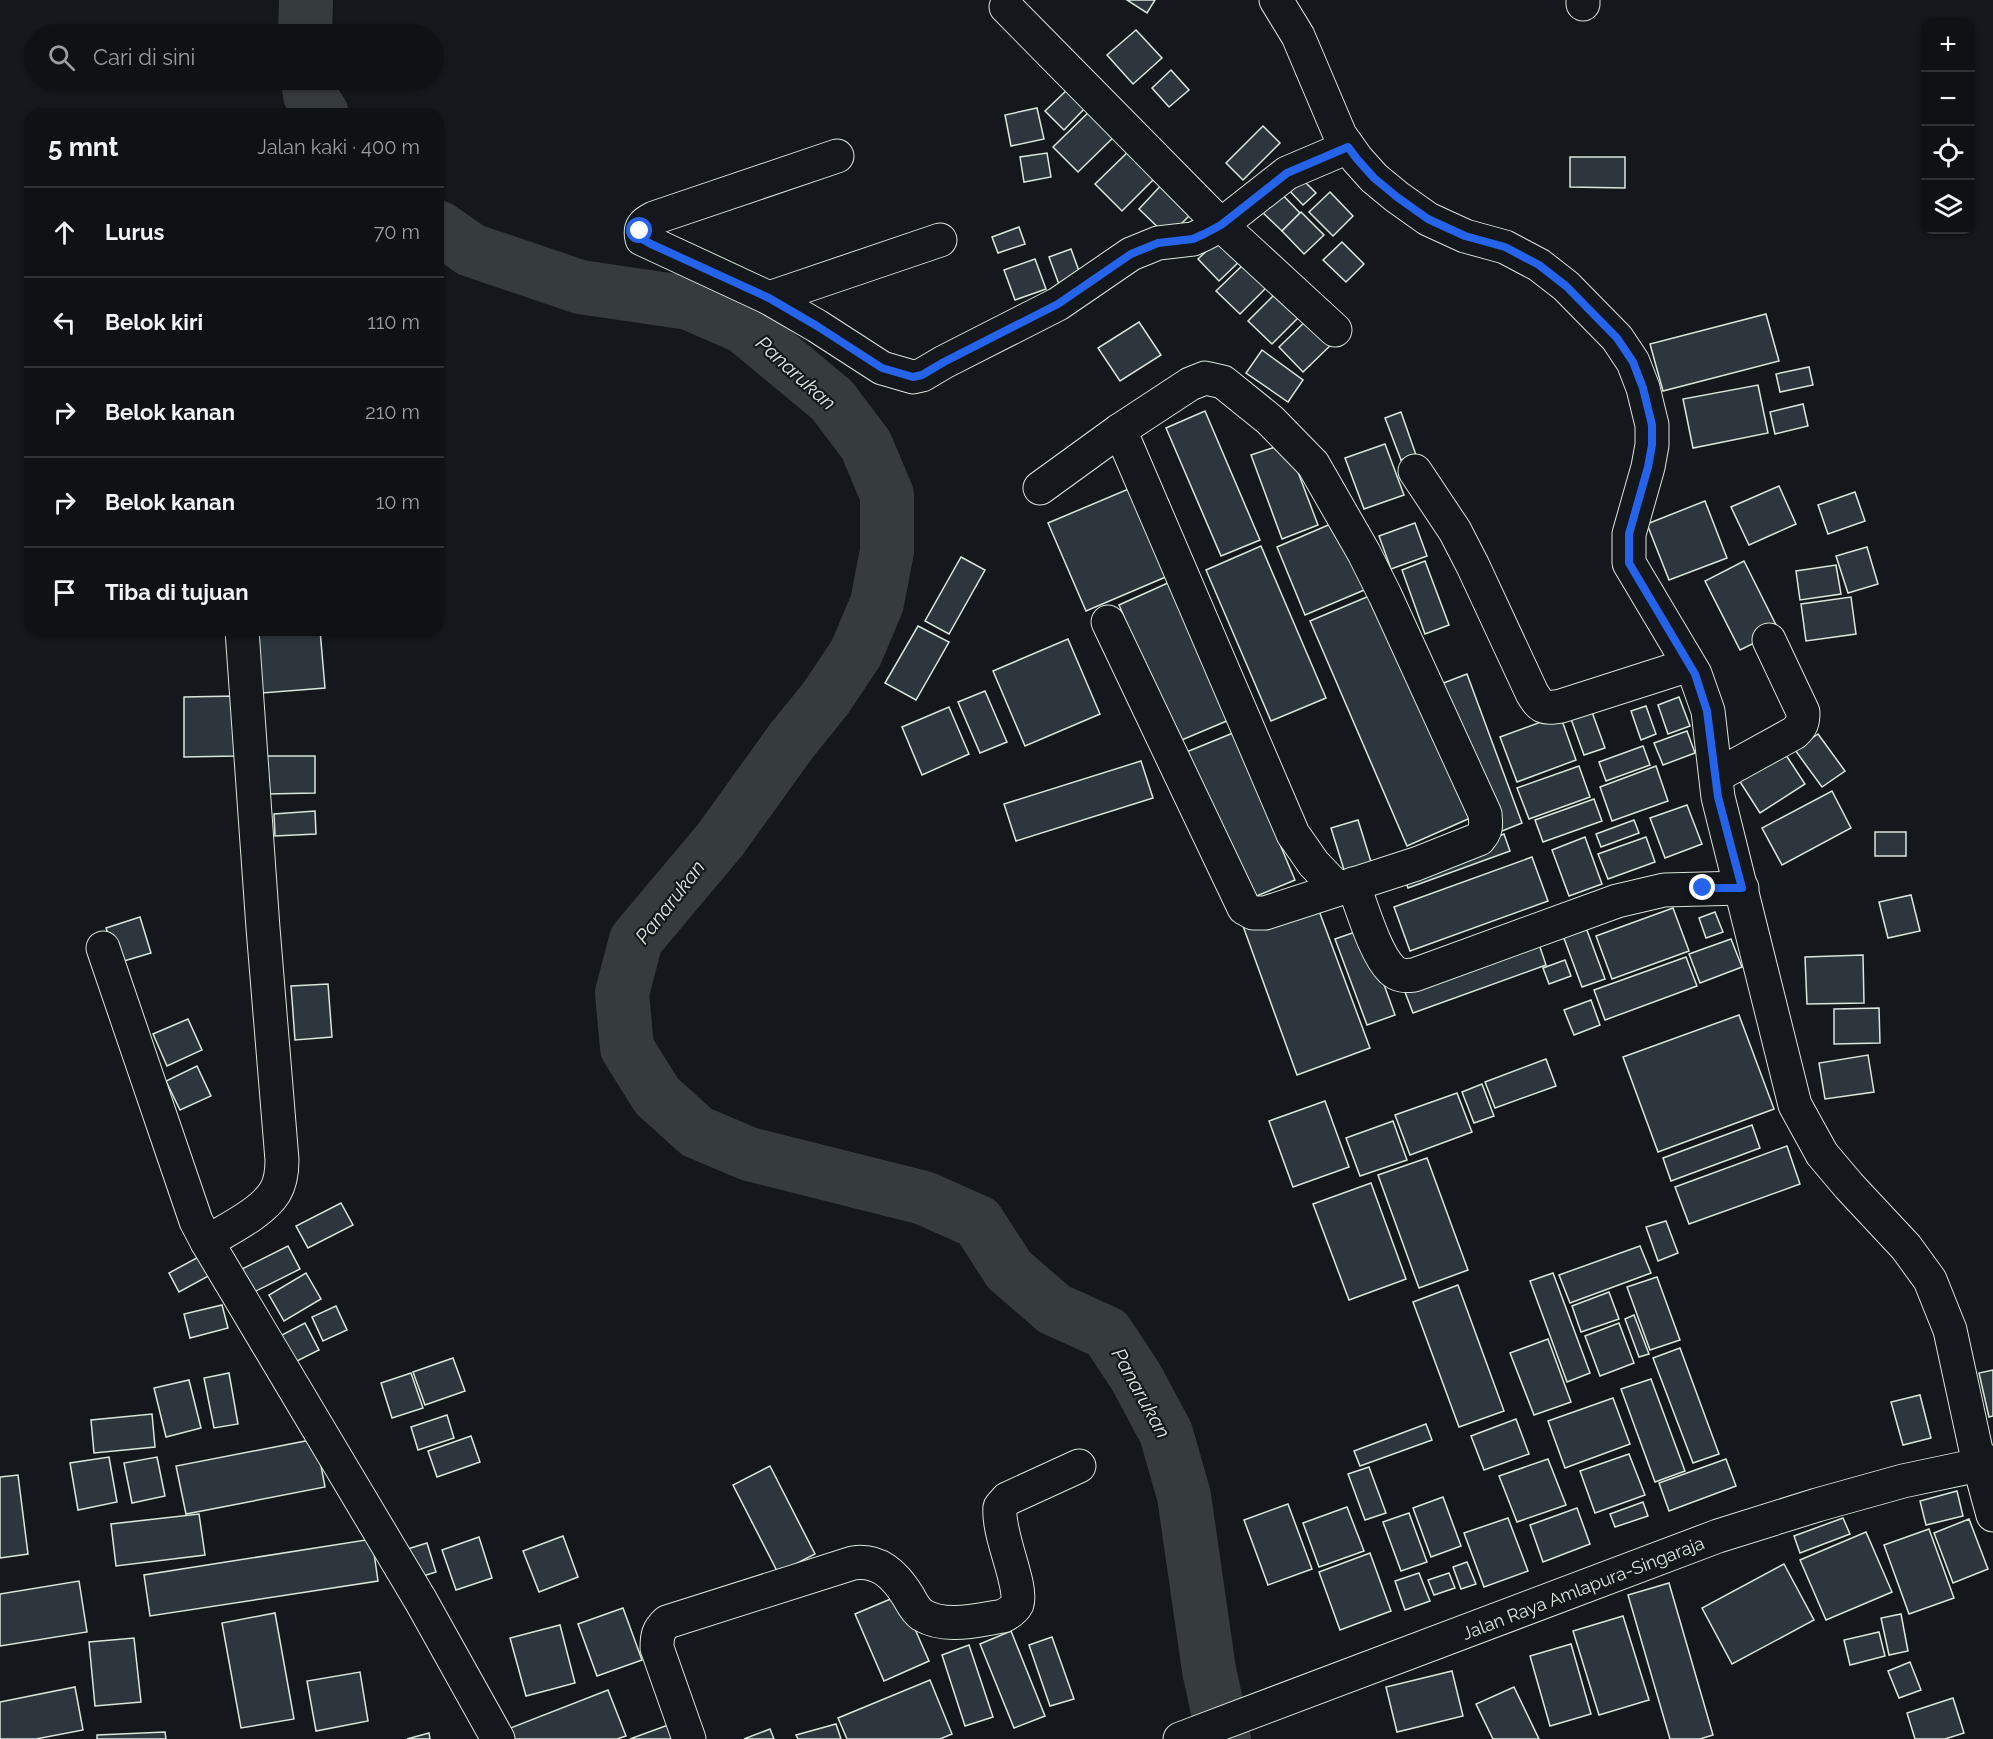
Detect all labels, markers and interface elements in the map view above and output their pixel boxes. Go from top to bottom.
map controls [1921,18,1975,234]
button: + [1921,18,1975,72]
search box [24,24,444,90]
icon: search [45,41,78,74]
text: Cari di sini [93,44,195,70]
button: − [1921,72,1975,126]
button: locate [1921,126,1975,180]
text: 5 mnt [48,132,118,162]
text: Jalan kaki · 400 m [257,135,420,159]
button: layers [1921,180,1975,234]
icon: ahead [48,216,81,249]
route start [626,217,652,243]
text: Lurus [105,219,164,245]
text: 70 m [374,220,420,244]
icon: left [48,306,81,339]
text: Belok kiri [105,309,203,335]
text: 110 m [367,310,420,334]
water label: Panarukan [751,331,841,415]
icon: right [48,396,81,429]
text: Belok kanan [105,399,235,425]
text: 210 m [365,400,420,424]
icon: right [48,486,81,519]
text: Belok kanan [105,489,235,515]
text: 10 m [376,490,420,514]
icon: arrive [48,576,81,609]
text: Tiba di tujuan [105,579,248,605]
water label: Panarukan [630,856,710,948]
route end [1689,874,1715,900]
water label: Panarukan [1107,1344,1175,1442]
street label: Jalan Raya Amlapura-Singaraja [1459,1532,1707,1644]

